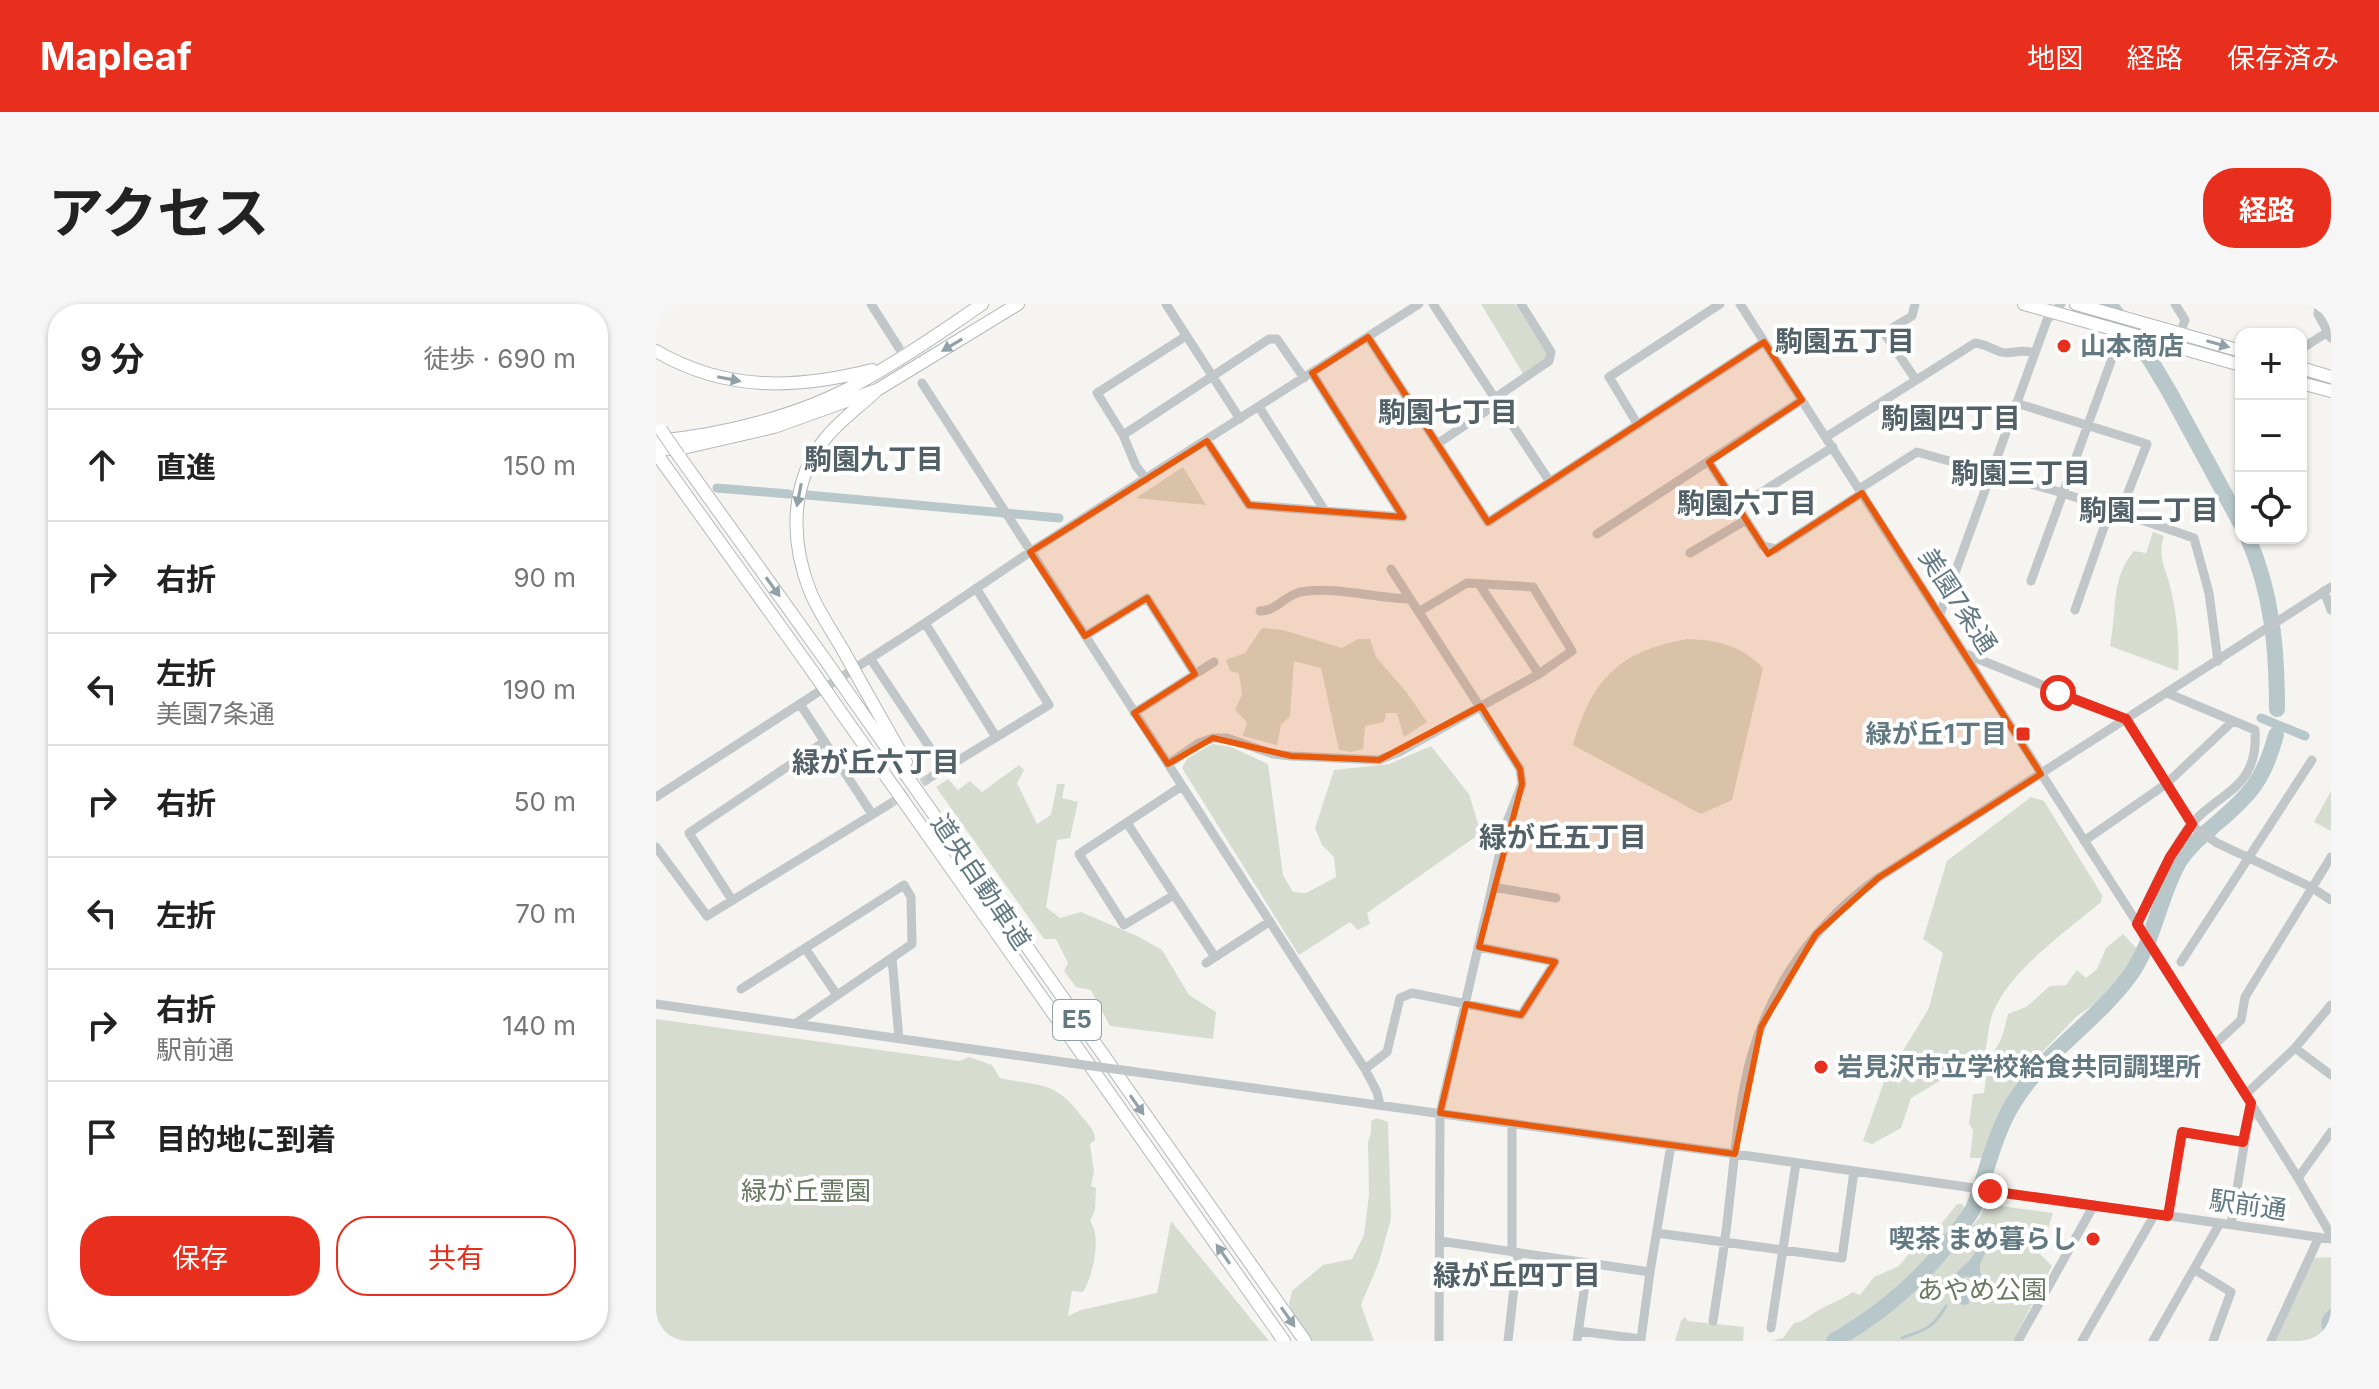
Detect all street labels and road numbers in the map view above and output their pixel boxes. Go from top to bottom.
street label: 美園7条通 [1913,543,2004,659]
street label: 道央自動車道 [925,808,1038,955]
road number: E5 [1053,1000,1101,1040]
street label: 駅前通 [2207,1184,2289,1225]

